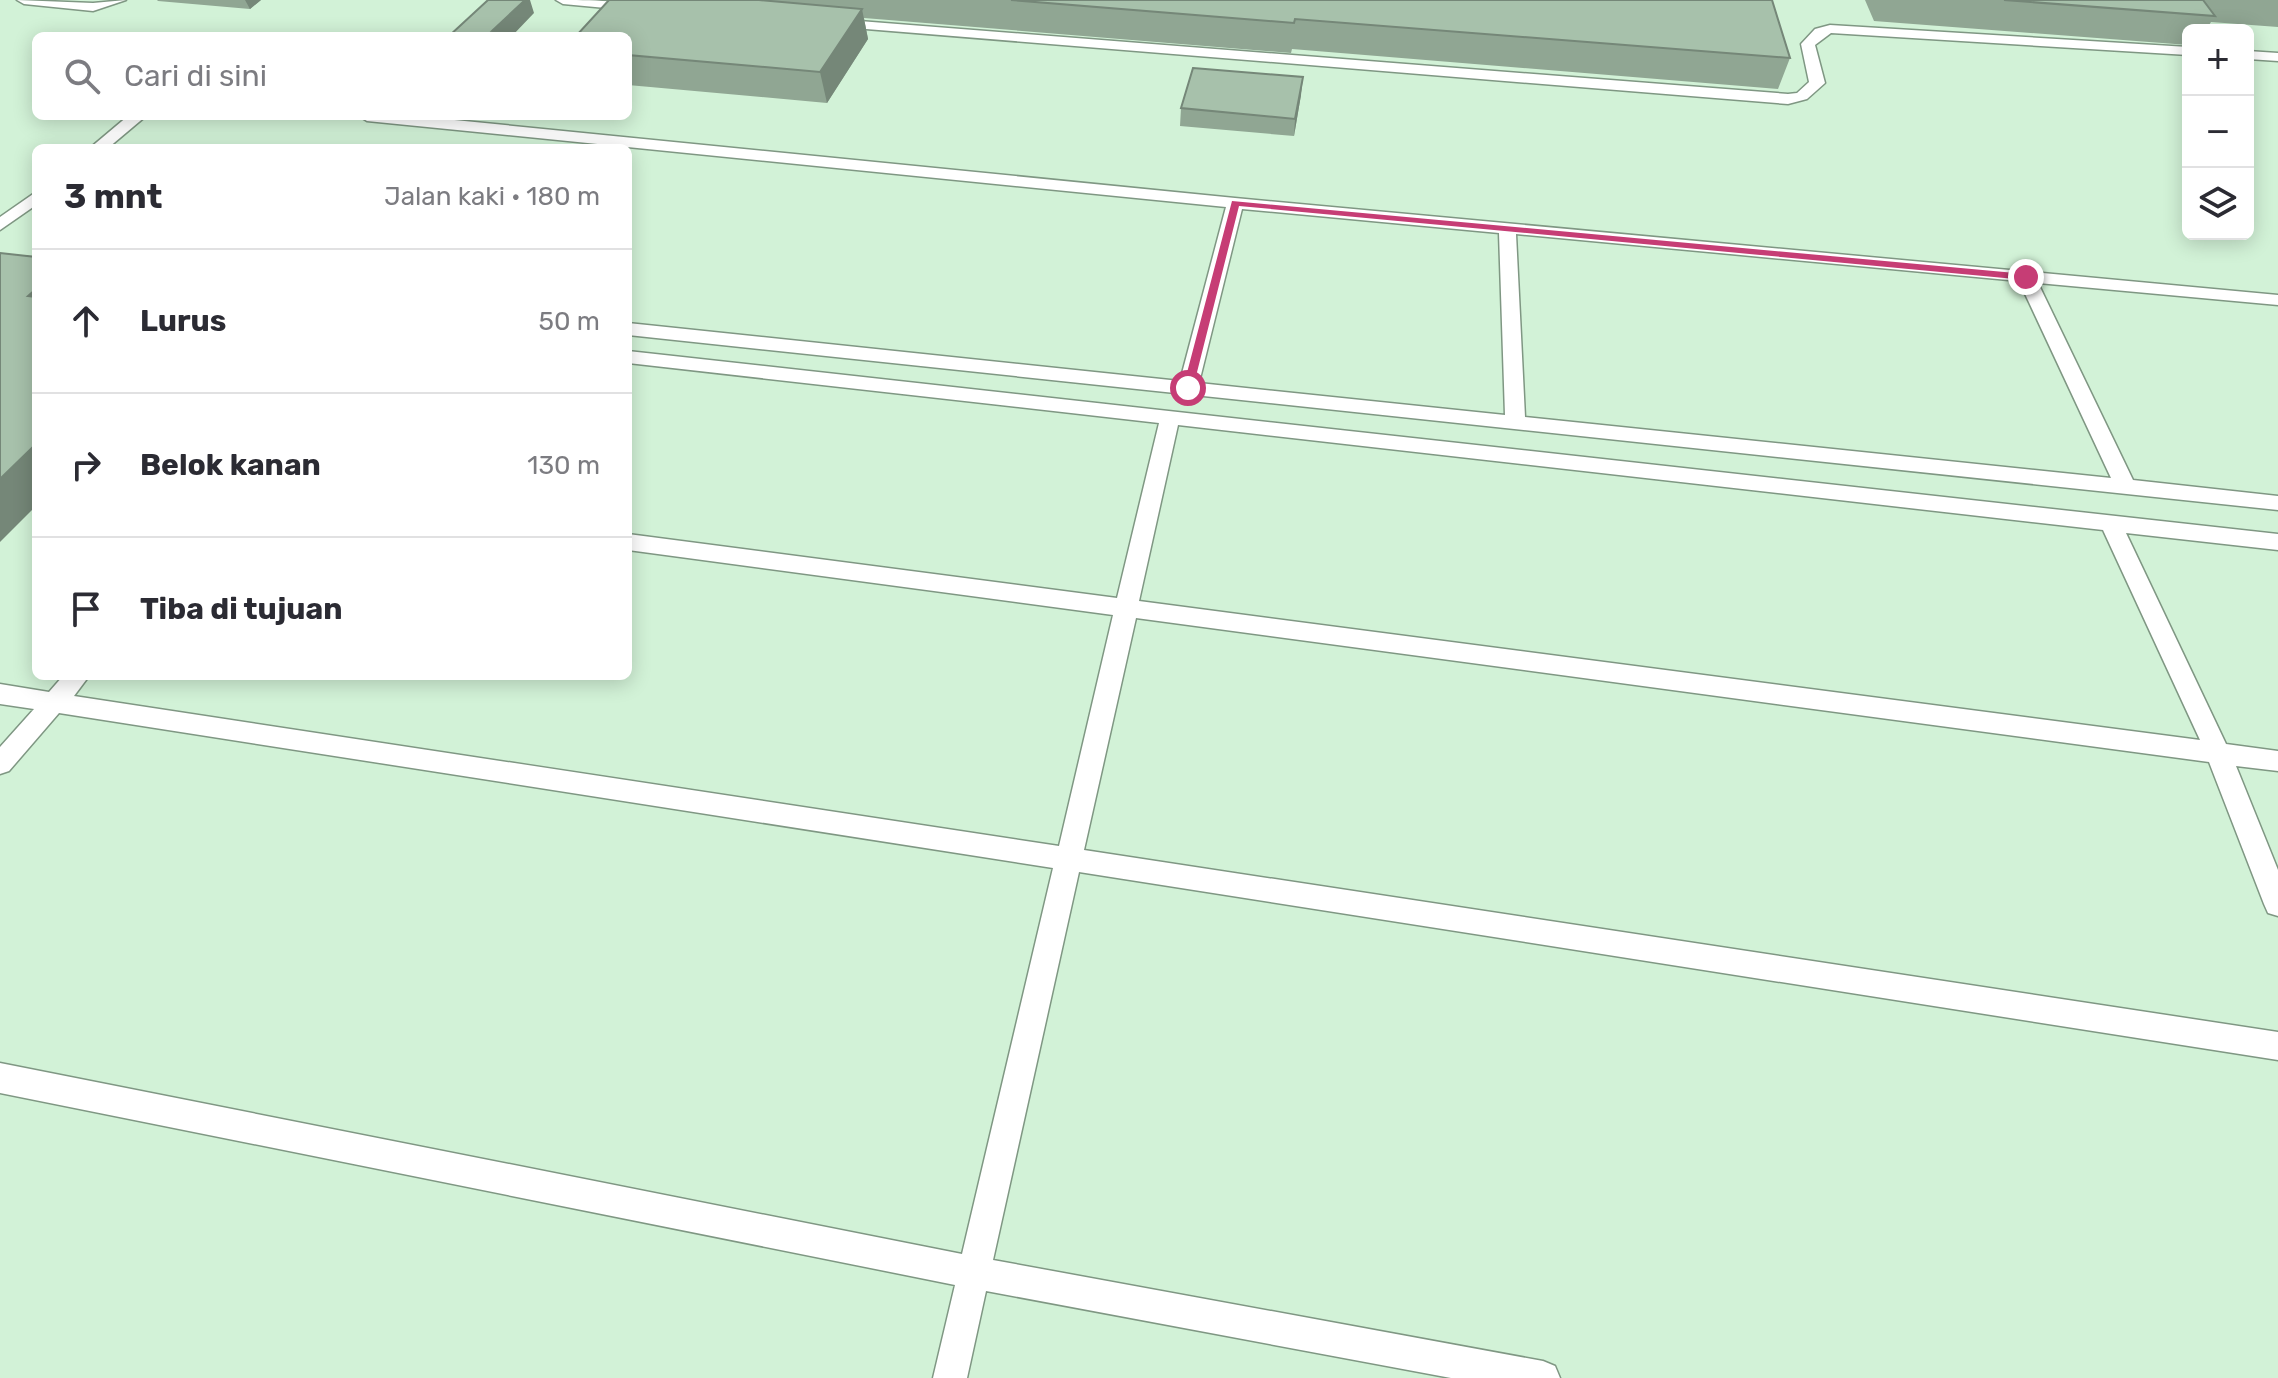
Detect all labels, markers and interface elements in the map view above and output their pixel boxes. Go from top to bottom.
map controls [2182,24,2254,240]
button: + [2182,24,2254,96]
search box [32,32,632,120]
icon: search [60,54,104,98]
text: Cari di sini [124,58,267,94]
button: − [2182,96,2254,168]
button: layers [2182,168,2254,240]
text: 3 mnt [64,176,162,217]
text: Jalan kaki · 180 m [384,181,600,212]
route end [2008,259,2044,295]
icon: ahead [64,299,108,343]
text: Lurus [140,303,226,339]
text: 50 m [539,306,600,337]
route start [1170,370,1206,406]
icon: right [64,443,108,487]
text: Belok kanan [140,447,321,483]
text: 130 m [527,450,600,481]
icon: arrive [64,587,108,631]
text: Tiba di tujuan [140,591,342,627]

